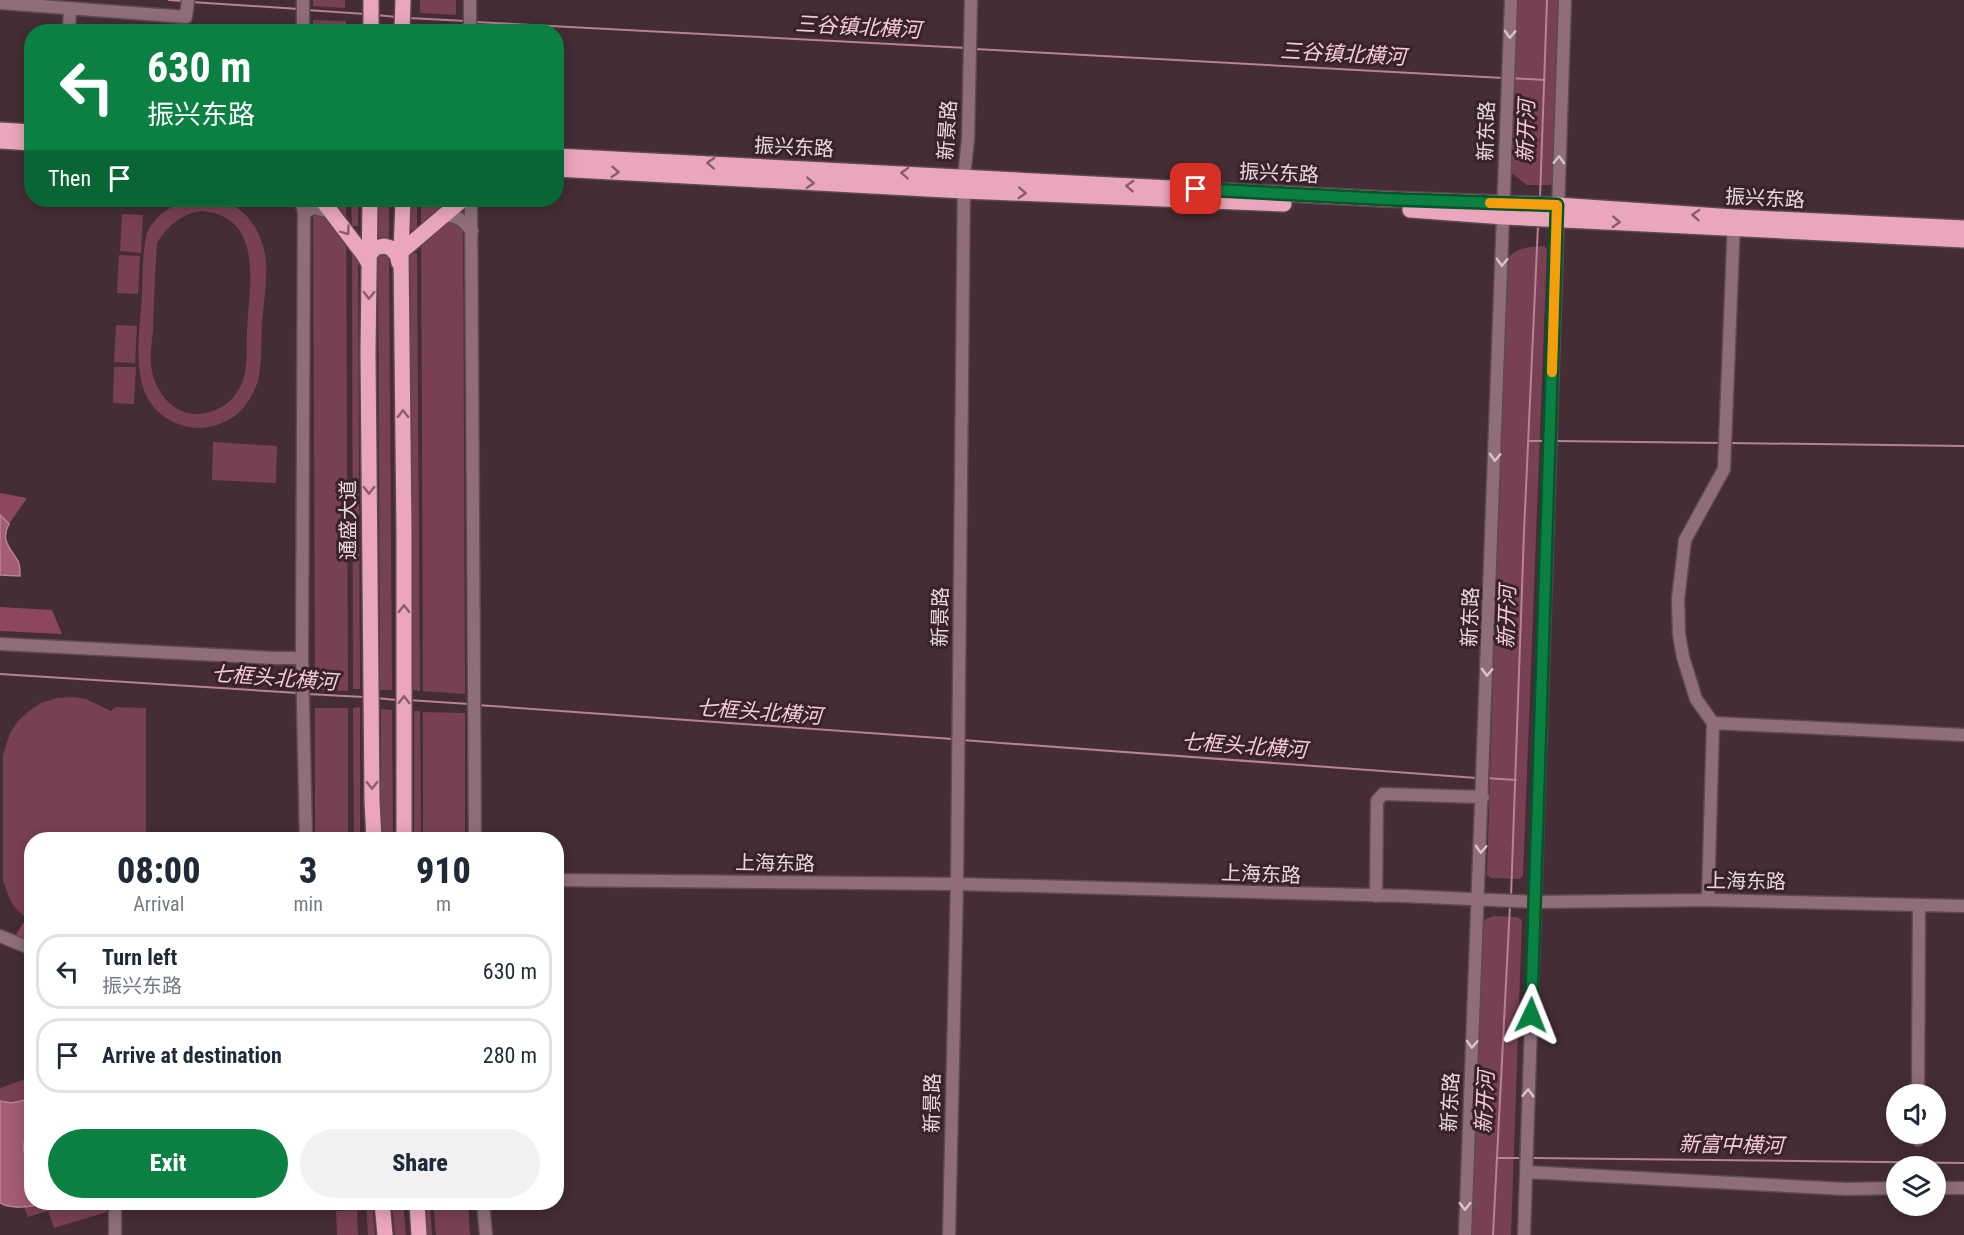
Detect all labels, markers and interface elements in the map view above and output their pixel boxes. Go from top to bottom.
water label: 三谷镇北横河 [794,12,926,42]
one-way arrow [1503,30,1516,39]
water label: 三谷镇北横河 [1279,39,1411,69]
text: 630 m [147,43,252,92]
icon: left [48,48,126,126]
water label: 新开河 [1513,95,1539,163]
text: 振兴东路 [147,99,255,131]
street label: 新景路 [933,99,961,161]
street label: 新东路 [1473,101,1499,161]
street label: 振兴东路 [753,133,835,161]
one-way arrow [1553,155,1565,164]
one-way arrow [706,157,715,170]
street label: 振兴东路 [1238,159,1320,187]
icon: arrive [103,162,136,195]
pin [1170,163,1221,214]
text: Then [48,166,91,191]
one-way arrow [610,166,619,179]
one-way arrow [901,167,910,180]
icon: arrive [1179,172,1212,205]
one-way arrow [805,177,814,190]
one-way arrow [1125,179,1134,192]
street label: 振兴东路 [1724,184,1806,212]
one-way arrow [1018,187,1027,200]
one-way arrow [1691,209,1700,222]
one-way arrow [1611,215,1620,228]
one-way arrow [339,225,350,236]
one-way arrow [1496,257,1509,266]
one-way arrow [363,291,375,300]
one-way arrow [396,410,409,419]
one-way arrow [1489,452,1501,461]
street label: 通盛大道 [336,480,360,560]
one-way arrow [363,485,375,494]
water label: 新开河 [1494,581,1520,649]
street label: 新景路 [927,587,953,647]
street label: 新东路 [1457,587,1483,647]
one-way arrow [398,605,410,614]
water label: 七框头北横河 [210,662,342,695]
one-way arrow [1481,668,1493,677]
one-way arrow [398,696,410,705]
water label: 七框头北横河 [695,696,827,729]
water label: 七框头北横河 [1180,730,1312,763]
one-way arrow [365,781,378,790]
one-way arrow [1474,844,1487,853]
text: 08:00 [117,850,200,892]
text: 3 [299,850,317,892]
text: 910 [416,850,471,892]
street label: 上海东路 [735,850,815,876]
street label: 上海东路 [1221,861,1301,887]
street label: 上海东路 [1706,868,1786,894]
text: Arrival [133,892,184,916]
text: min [294,892,323,916]
text: m [436,892,451,916]
text: Turn left [102,945,177,970]
icon: left [51,955,84,988]
text: 630 m [483,959,537,984]
text: 振兴东路 [102,974,182,998]
position arrow [1499,983,1563,1047]
icon: arrive [51,1039,84,1072]
one-way arrow [1466,1039,1479,1048]
text: Arrive at destination [102,1043,282,1068]
text: 280 m [483,1043,537,1068]
water label: 新开河 [1471,1066,1499,1134]
street label: 新东路 [1436,1071,1464,1133]
street label: 新景路 [919,1073,945,1133]
map controls [1886,1084,1946,1216]
button: sound [1886,1084,1946,1144]
one-way arrow [1522,1088,1535,1097]
button: Exit [48,1129,288,1198]
button: Share [300,1129,540,1198]
water label: 新富中横河 [1678,1132,1788,1158]
button: layers [1886,1156,1946,1216]
one-way arrow [1459,1201,1472,1210]

